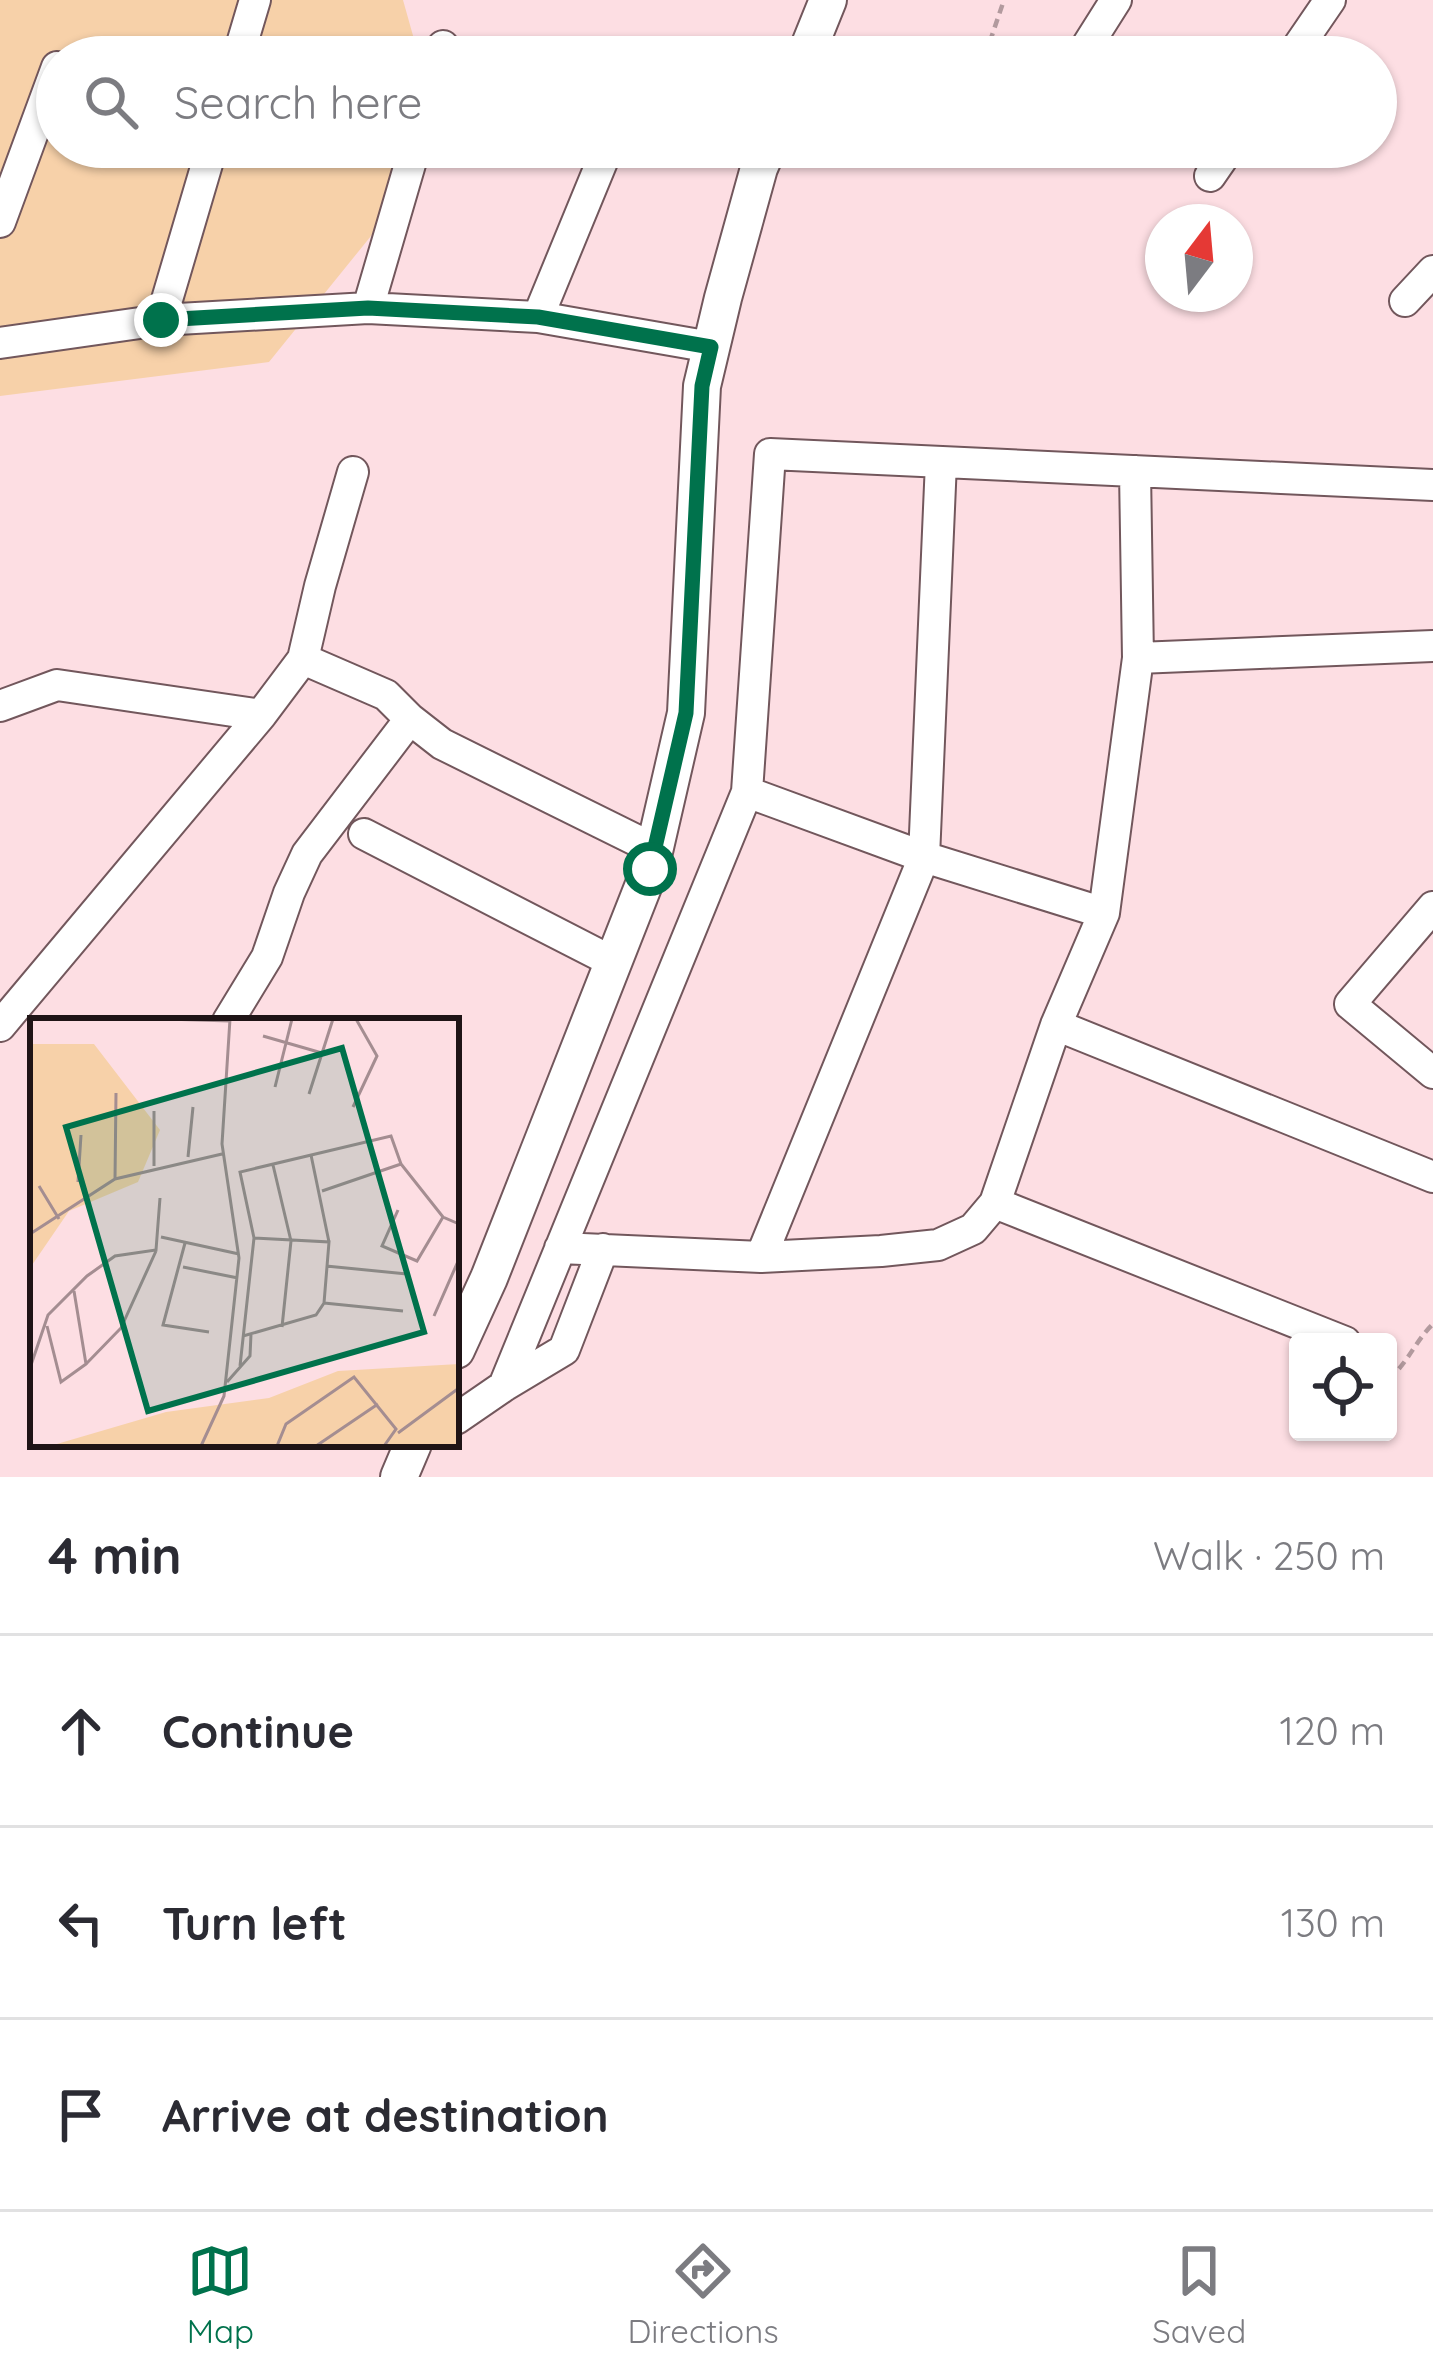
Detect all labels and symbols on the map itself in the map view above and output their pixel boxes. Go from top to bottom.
north arrow [1145,204,1253,312]
route end [134,293,188,347]
route start [623,842,677,896]
inset map [30,1018,459,1447]

